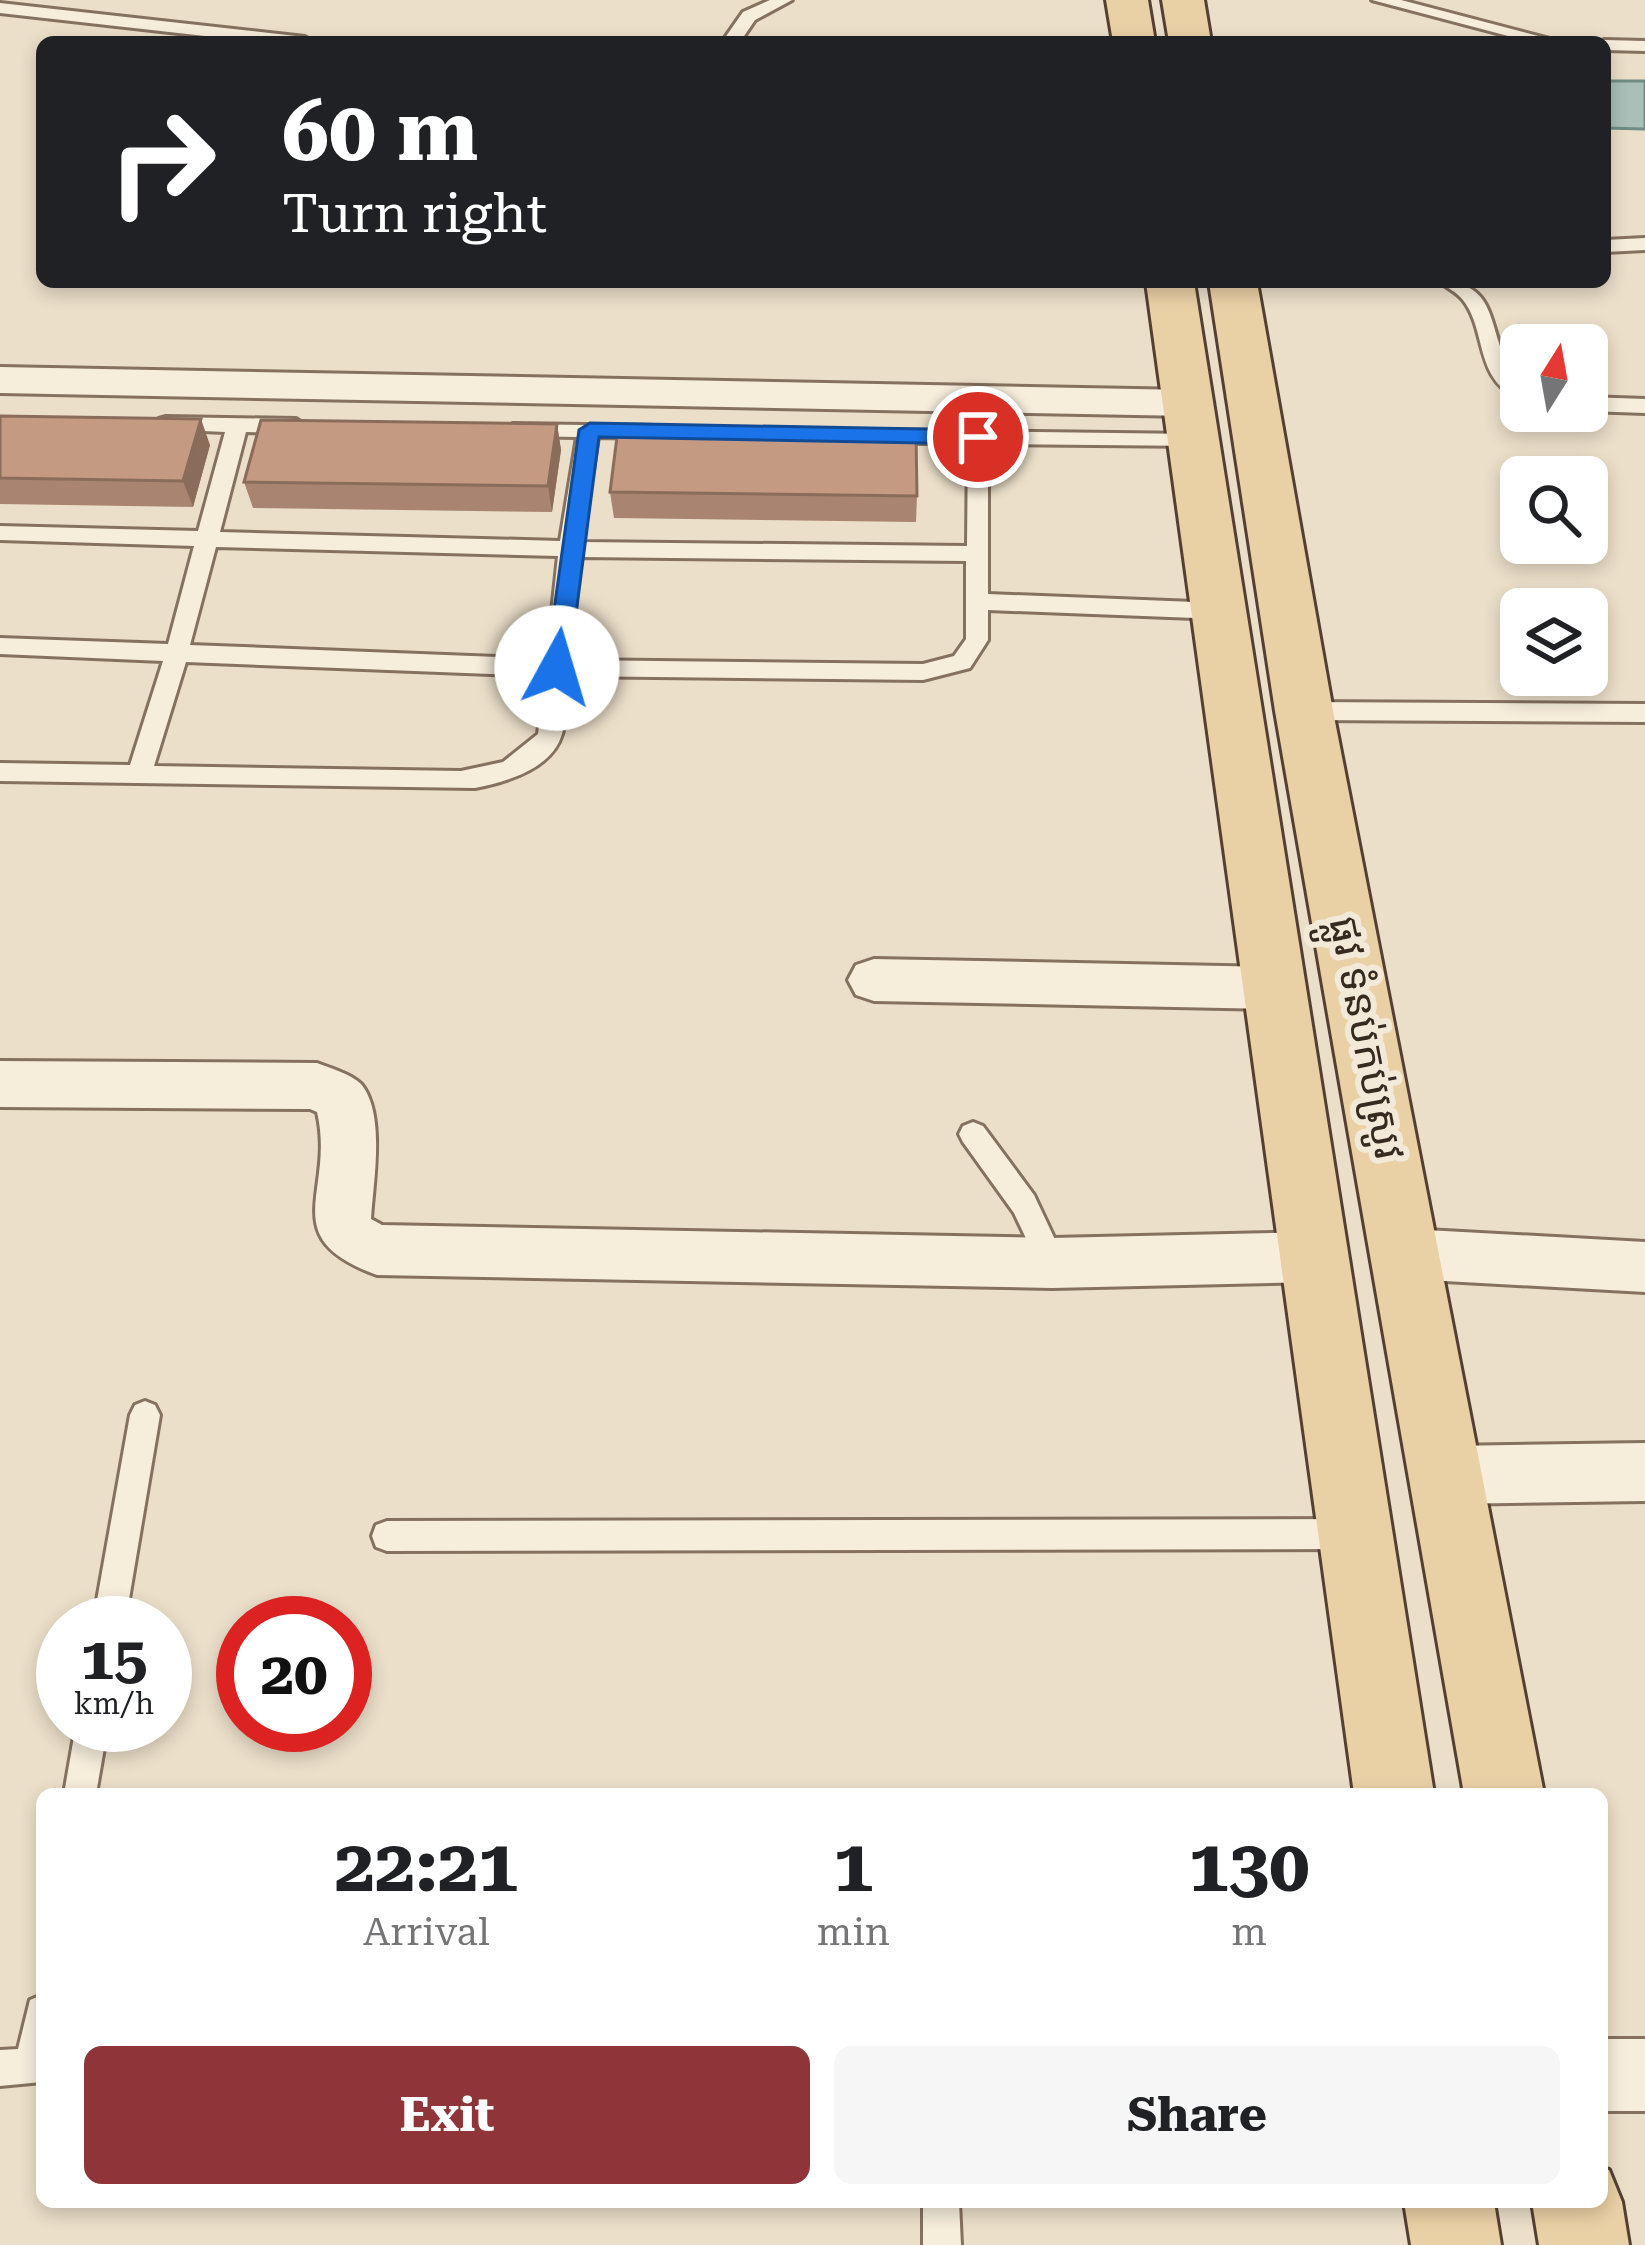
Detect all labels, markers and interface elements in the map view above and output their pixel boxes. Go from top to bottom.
text: 60 m [282,82,478,180]
icon: right [84,84,240,240]
text: Turn right [282,182,547,245]
north arrow [1500,324,1608,432]
map controls [1500,324,1608,696]
pin [927,386,1029,488]
icon: arrive [945,404,1011,470]
button: search [1500,456,1608,564]
button: layers [1500,588,1608,696]
position arrow [494,605,620,731]
street label: ផ្លូវ ទំនប់កប់ស្រូវ [1307,912,1415,1167]
speed limit sign: 20 [216,1596,372,1752]
text: 15 [80,1623,148,1694]
text: km/h [74,1686,154,1721]
text: 22:21 [335,1824,518,1909]
text: 1 [833,1824,874,1909]
text: 130 [1189,1824,1309,1909]
text: Arrival [363,1909,490,1955]
text: min [817,1909,890,1955]
text: m [1231,1909,1267,1955]
button: Exit [84,2046,810,2184]
button: Share [834,2046,1560,2184]

